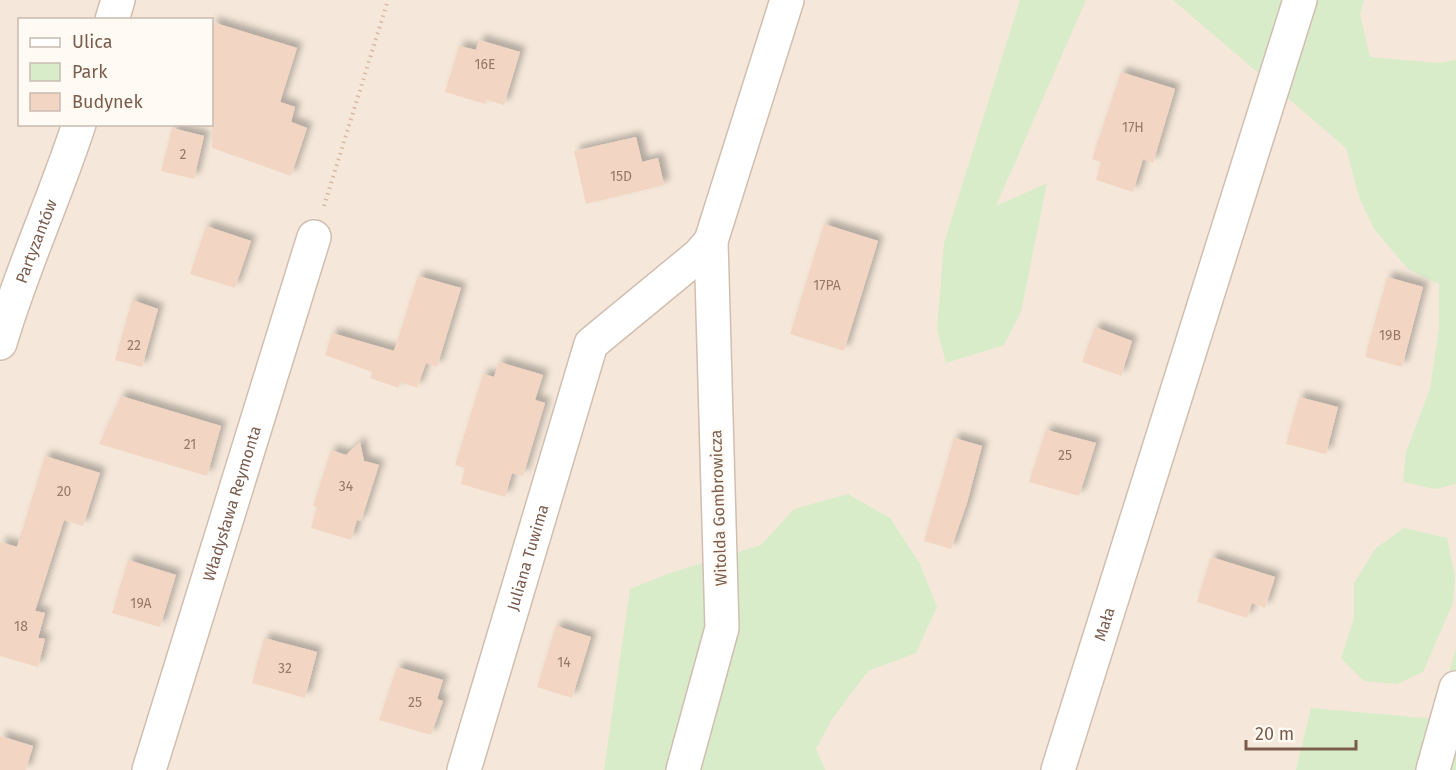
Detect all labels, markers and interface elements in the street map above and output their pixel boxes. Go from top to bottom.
legend [18,18,213,126]
text: Ulica [72,31,112,53]
house number: 16E [474,56,496,73]
text: Park [72,61,108,83]
text: Budynek [72,91,143,113]
house number: 17H [1122,119,1144,136]
house number: 2 [180,146,187,163]
house number: 15D [610,168,632,185]
street label: Partyzantów [12,196,61,286]
house number: 17PA [813,277,841,294]
house number: 19B [1379,327,1401,344]
house number: 22 [127,337,141,354]
street label: Władysława Reymonta [199,423,265,584]
street label: Witolda Gombrowicza [706,429,731,587]
house number: 21 [184,436,196,453]
house number: 25 [1058,447,1072,464]
house number: 34 [339,478,354,495]
house number: 20 [57,483,72,500]
street label: Juliana Tuwima [503,502,553,613]
house number: 19A [130,595,152,612]
street label: Mała [1090,605,1119,644]
house number: 18 [14,618,28,635]
house number: 14 [557,654,571,671]
house number: 32 [278,660,292,677]
house number: 25 [408,694,422,711]
scale bar [1246,713,1356,751]
text: 20 m [1255,723,1294,745]

